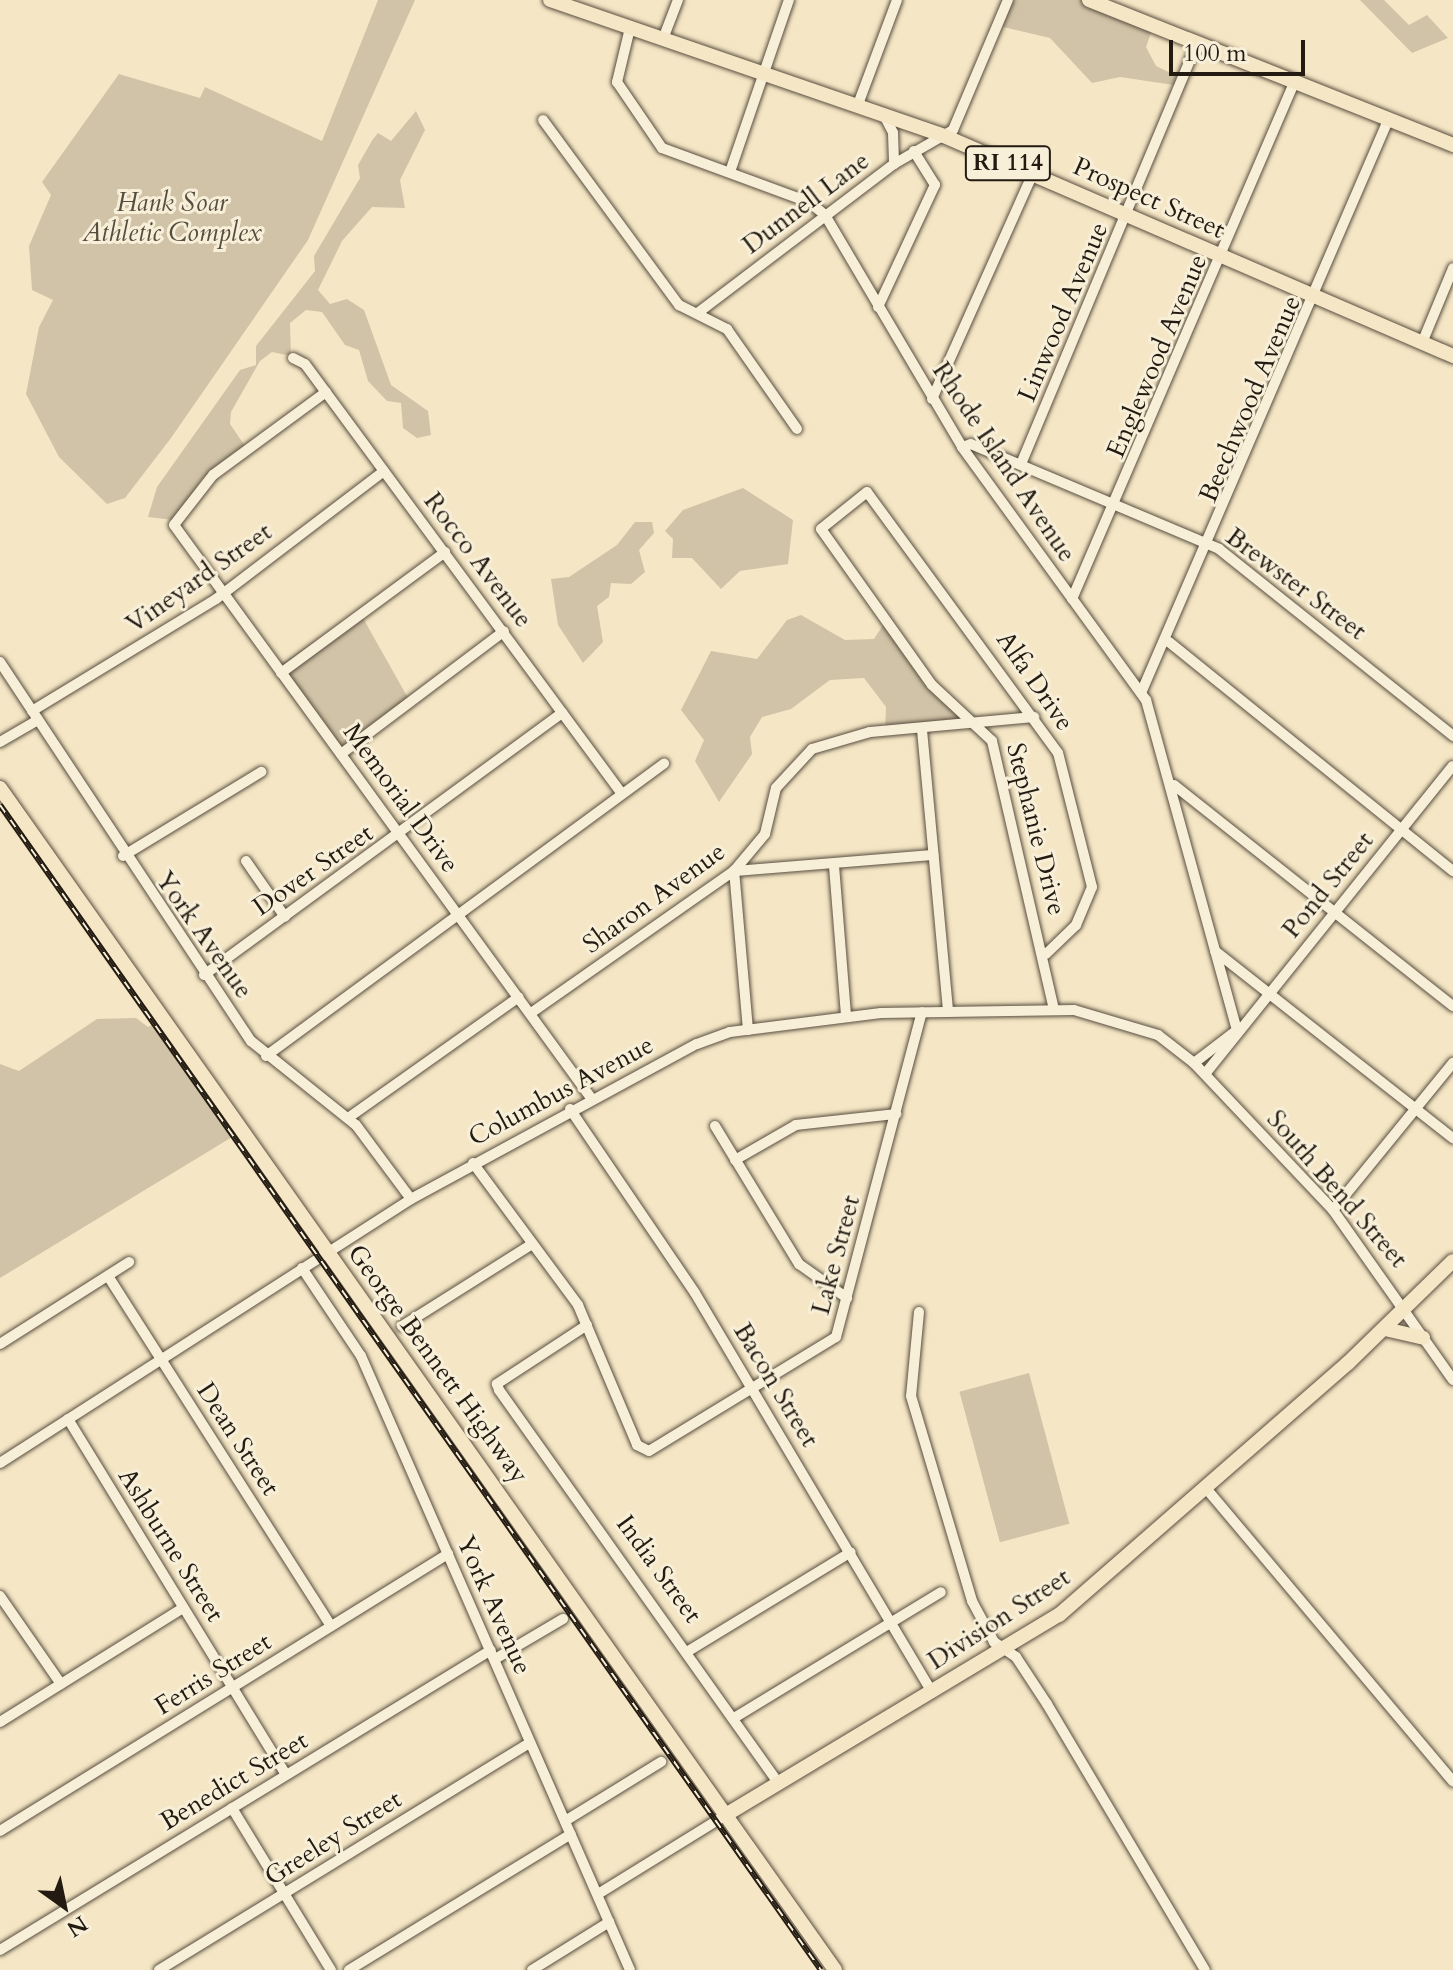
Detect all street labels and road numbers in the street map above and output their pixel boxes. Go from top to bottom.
road number: RI 114 [964,143,1052,183]
street label: Dunnell Lane [737,145,875,261]
street label: Prospect Street [1068,151,1230,245]
street label: Linwood Avenue [1011,218,1115,406]
street label: Englewood Avenue [1100,250,1214,462]
street label: Beechwood Avenue [1192,291,1308,507]
street label: Rhode Island Avenue [926,356,1082,568]
street label: Rocco Avenue [417,486,539,634]
street label: Vineyard Street [120,516,278,640]
street label: Brewster Street [1220,521,1372,647]
street label: Alfa Drive [989,625,1081,737]
street label: Memorial Drive [336,717,466,879]
street label: Stephanie Drive [1000,740,1072,918]
street label: Dover Street [247,817,379,923]
street label: Pond Street [1276,826,1380,944]
street label: Sharon Avenue [577,836,731,960]
street label: York Avenue [149,865,259,1005]
street label: Columbus Avenue [463,1029,659,1153]
street label: South Bend Street [1260,1104,1414,1274]
street label: Lake Street [805,1192,867,1318]
street label: George Bennett Highway [341,1239,535,1489]
street label: Bacon Street [727,1317,825,1453]
street label: Dean Street [190,1377,286,1501]
street label: Ashburne Street [111,1462,231,1628]
street label: India Street [609,1509,709,1629]
street label: York Avenue [450,1531,538,1679]
street label: Division Street [922,1561,1076,1677]
street label: Ferris Street [149,1626,277,1722]
street label: Benedict Street [154,1725,314,1837]
street label: Greeley Street [259,1784,407,1892]

